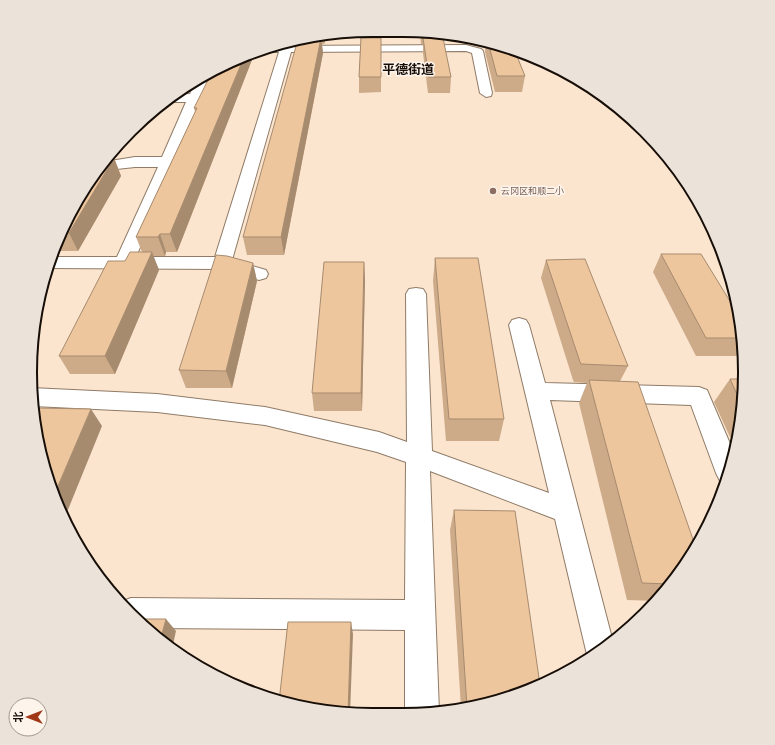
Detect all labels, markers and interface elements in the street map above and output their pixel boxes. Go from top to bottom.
district label: 平德街道 [382,62,434,77]
marker: 云冈区和顺二小 [488,186,498,196]
place label: 云冈区和顺二小 [501,186,564,196]
north arrow [8,697,48,737]
text: 北 [12,712,25,723]

